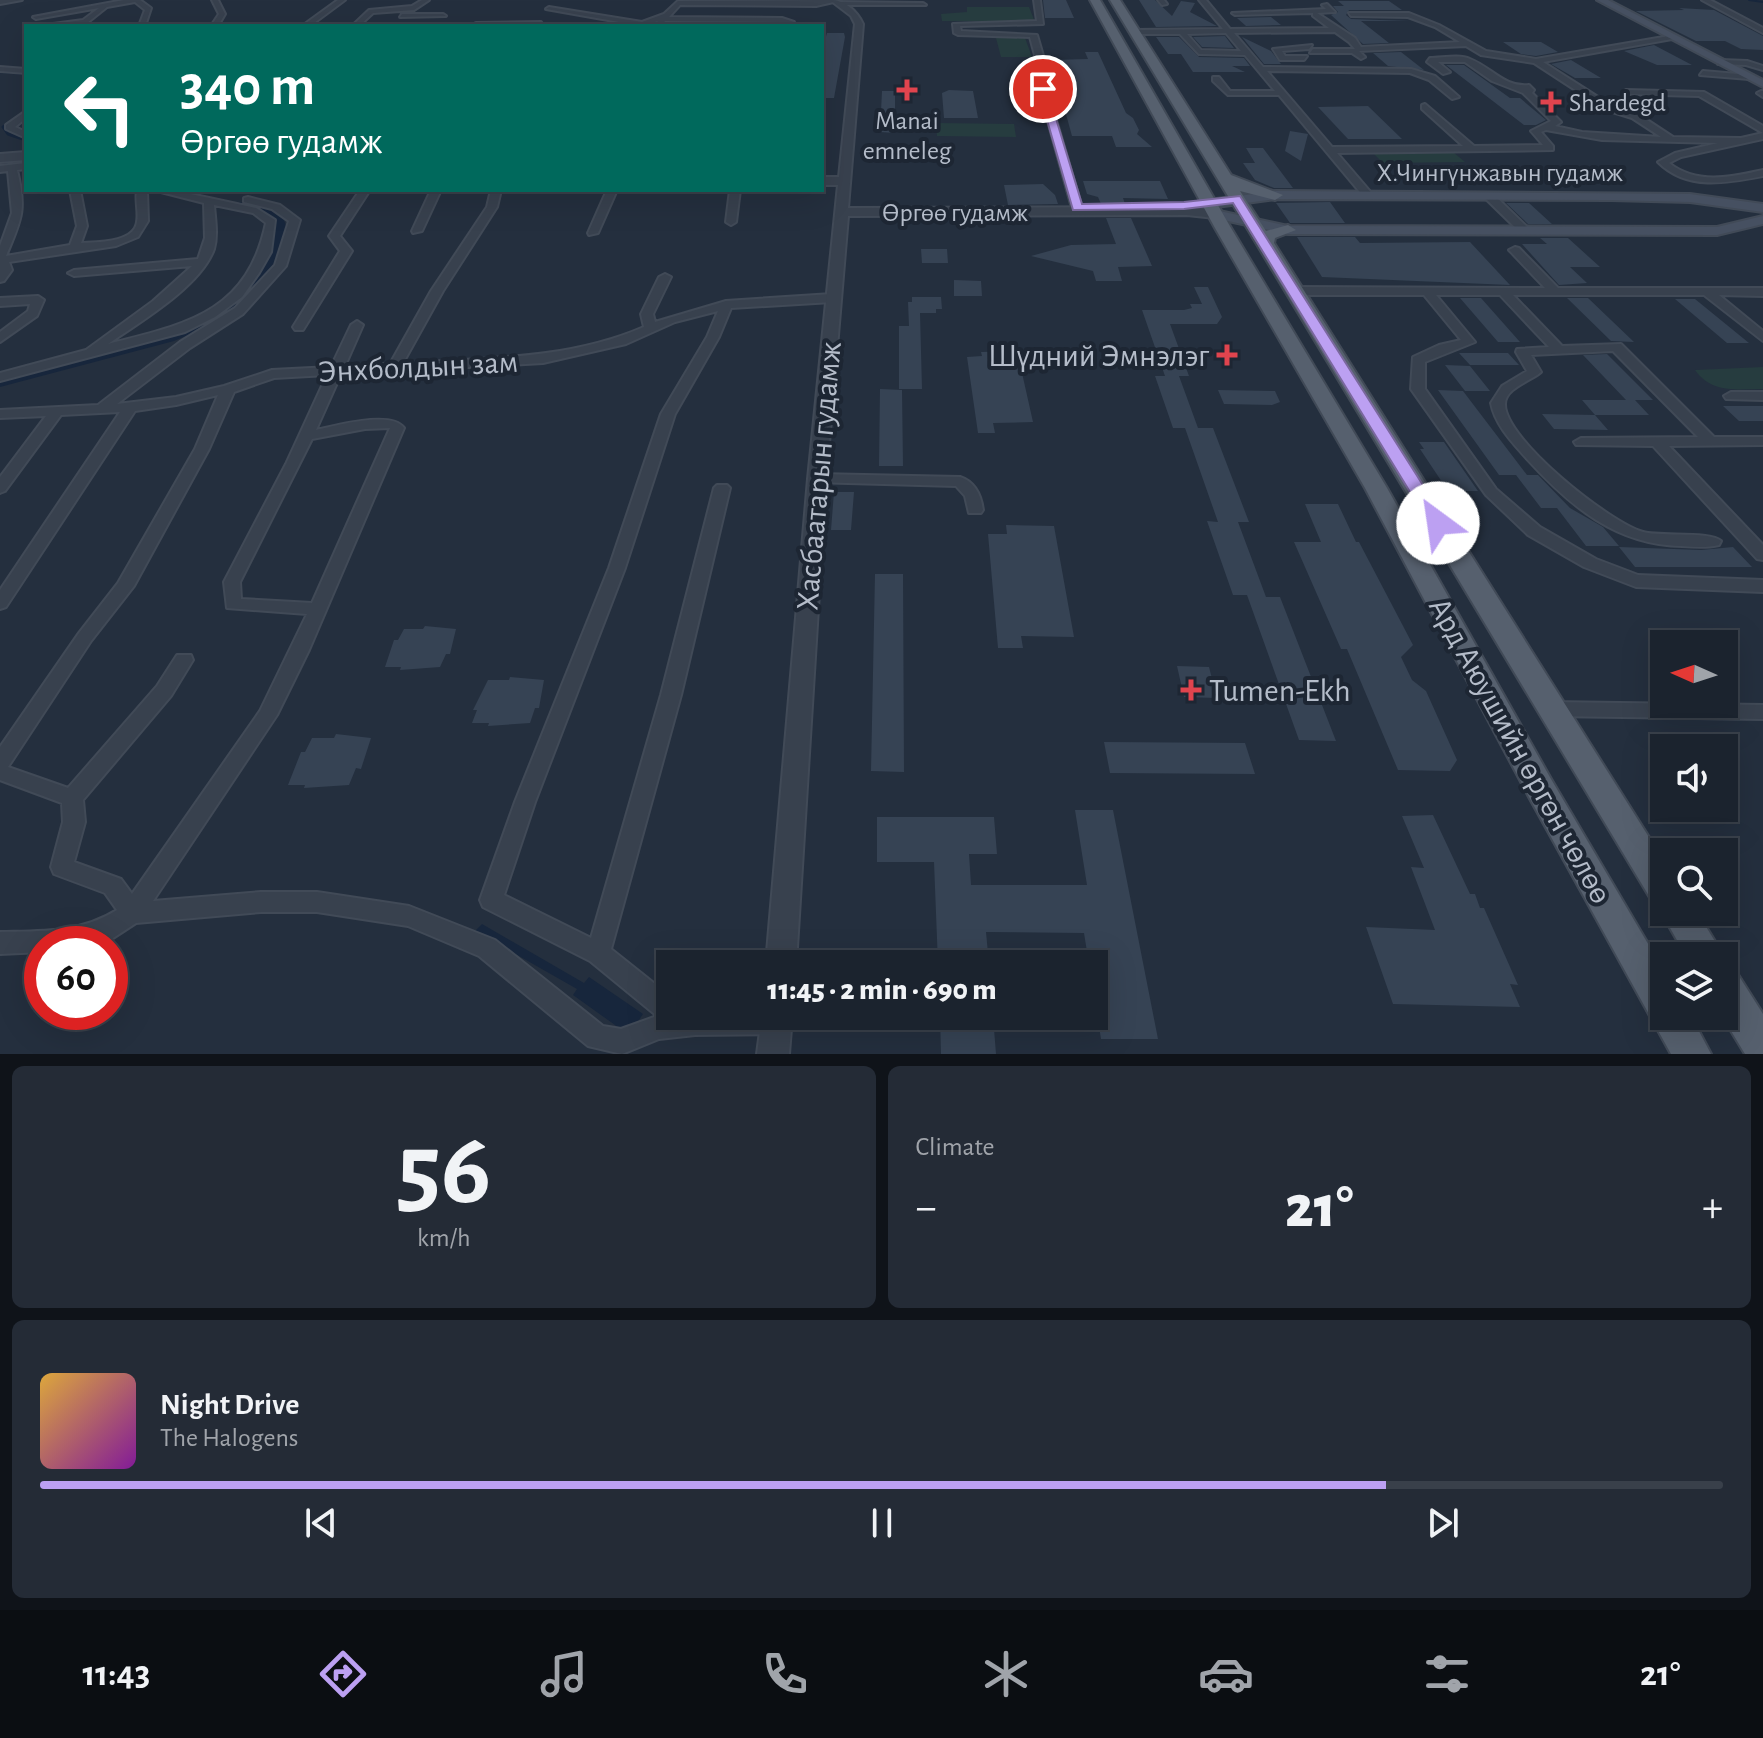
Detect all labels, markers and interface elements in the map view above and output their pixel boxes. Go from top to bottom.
pin [1009,55,1077,123]
icon: left [48,56,152,160]
text: 340 m [180,59,315,115]
icon: arrive [1021,67,1065,111]
marker: Manai emneleg [896,79,918,101]
place label: Shardegd [1569,90,1666,116]
marker: Shardegd [1540,91,1562,113]
place label: Manai emneleg [863,108,952,164]
text: Өргөө гудамж [180,124,383,160]
street label: Х.Чингүнжавын гудамж [1377,160,1623,186]
street label: Өргөө гудамж [882,200,1028,226]
street label: Хасбаатарын гудамж [791,340,847,612]
place label: Шүдний Эмнэлэг [988,340,1210,372]
marker: Шүдний Эмнэлэг [1216,344,1238,366]
street label: Энхболдын зам [317,346,519,388]
position arrow [1396,481,1480,565]
street label: Ард Аюушийн өргөн чөлөө [1423,592,1618,909]
north arrow [1650,630,1738,718]
map controls [1650,630,1738,1030]
place label: Tumen-Ekh [1209,675,1351,707]
marker: Tumen-Ekh [1180,679,1202,701]
button: sound [1650,734,1738,822]
button: search [1650,838,1738,926]
speed limit sign: 60 [24,926,128,1030]
button: layers [1650,942,1738,1030]
text: 11:45 · 2 min · 690 m [767,975,997,1005]
text: 56 [396,1119,491,1223]
text: Climate [916,1134,994,1160]
text: 21° [1285,1178,1353,1238]
text: − [916,1186,937,1230]
text: + [1702,1186,1723,1230]
text: km/h [417,1225,471,1251]
text: Night Drive [160,1390,299,1420]
text: The Halogens [160,1425,298,1451]
icon: previous [299,1501,343,1545]
icon: pause [860,1501,904,1545]
icon: next [1421,1501,1465,1545]
icon: directions [315,1646,371,1702]
icon: music [536,1646,592,1702]
icon: phone [757,1646,813,1702]
icon: climate [978,1646,1034,1702]
icon: car [1198,1646,1254,1702]
icon: filters [1419,1646,1475,1702]
text: 11:43 [82,1656,150,1692]
text: 21° [1640,1656,1680,1692]

